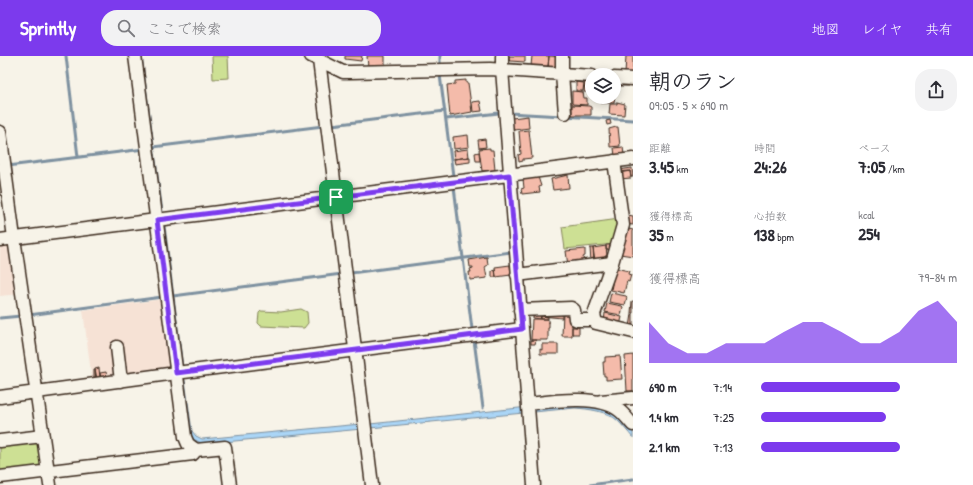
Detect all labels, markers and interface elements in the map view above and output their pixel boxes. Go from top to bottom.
search box [101,10,381,46]
text: Sprintly [20,15,77,41]
icon: search [115,17,137,39]
text: ここで検索 [147,18,222,39]
text: 地図 [812,19,840,38]
text: レイヤ [862,19,903,38]
text: 共有 [925,19,953,38]
text: 朝のラン [649,66,737,96]
map controls [585,68,621,104]
button: layers [585,68,621,104]
button: share [915,69,957,111]
text: 09:05 · 5 × 690 m [649,96,728,114]
text: 距離 [649,141,671,155]
text: 時間 [754,141,776,155]
text: ペース [858,141,891,155]
text: 3.45 [649,155,674,178]
text: 24:26 [754,155,787,178]
text: 7:05 [858,155,886,178]
text: km [674,162,688,176]
text: /km [886,162,905,176]
pin [319,180,353,214]
icon: arrive [325,186,347,208]
text: kcal [858,208,874,222]
text: 獲得標高 [649,209,693,223]
text: 心拍数 [754,209,787,223]
text: 254 [858,222,880,245]
text: 35 [649,223,664,246]
text: 138 [754,223,775,246]
text: m [664,230,674,244]
text: bpm [775,230,794,244]
text: 79–84 m [918,268,957,286]
text: 獲得標高 [649,269,701,287]
text: 690 m [649,378,677,396]
text: 7:14 [713,378,732,396]
text: 1.4 km [649,408,679,426]
text: 7:25 [713,408,734,426]
text: 2.1 km [649,438,680,456]
text: 7:13 [713,438,733,456]

